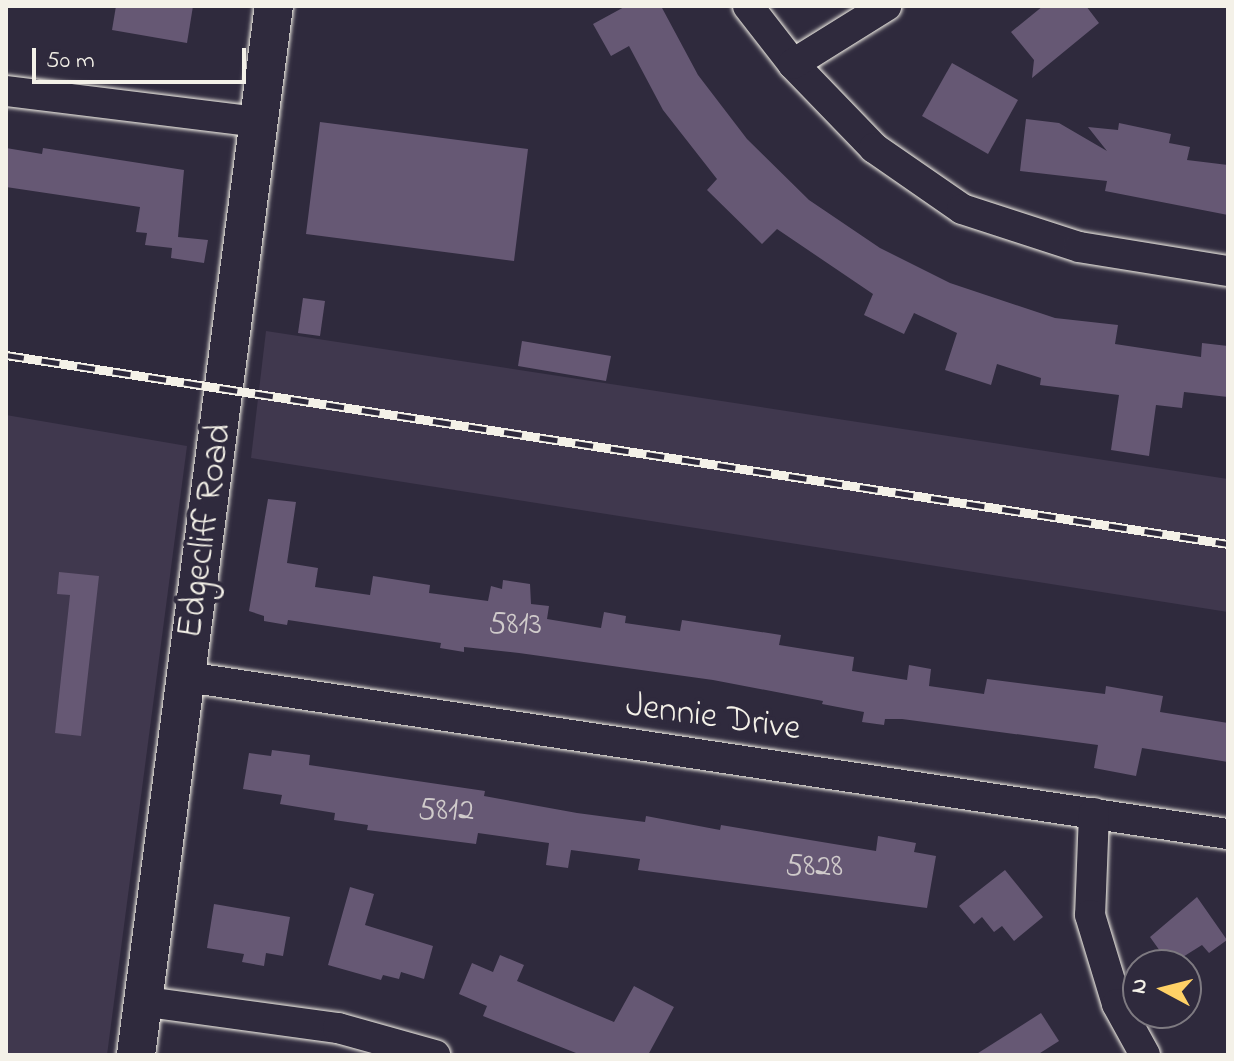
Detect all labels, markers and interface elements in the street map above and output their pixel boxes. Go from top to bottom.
scale bar [36,32,250,82]
text: 50 m [46,44,95,79]
street label: Edgecliff Road [170,421,242,641]
house number: 5813 [488,607,542,645]
street label: Jennie Drive [623,684,803,752]
house number: 5812 [418,793,474,831]
house number: 5828 [785,849,843,887]
north arrow [1122,949,1202,1029]
text: N [1123,977,1157,996]

